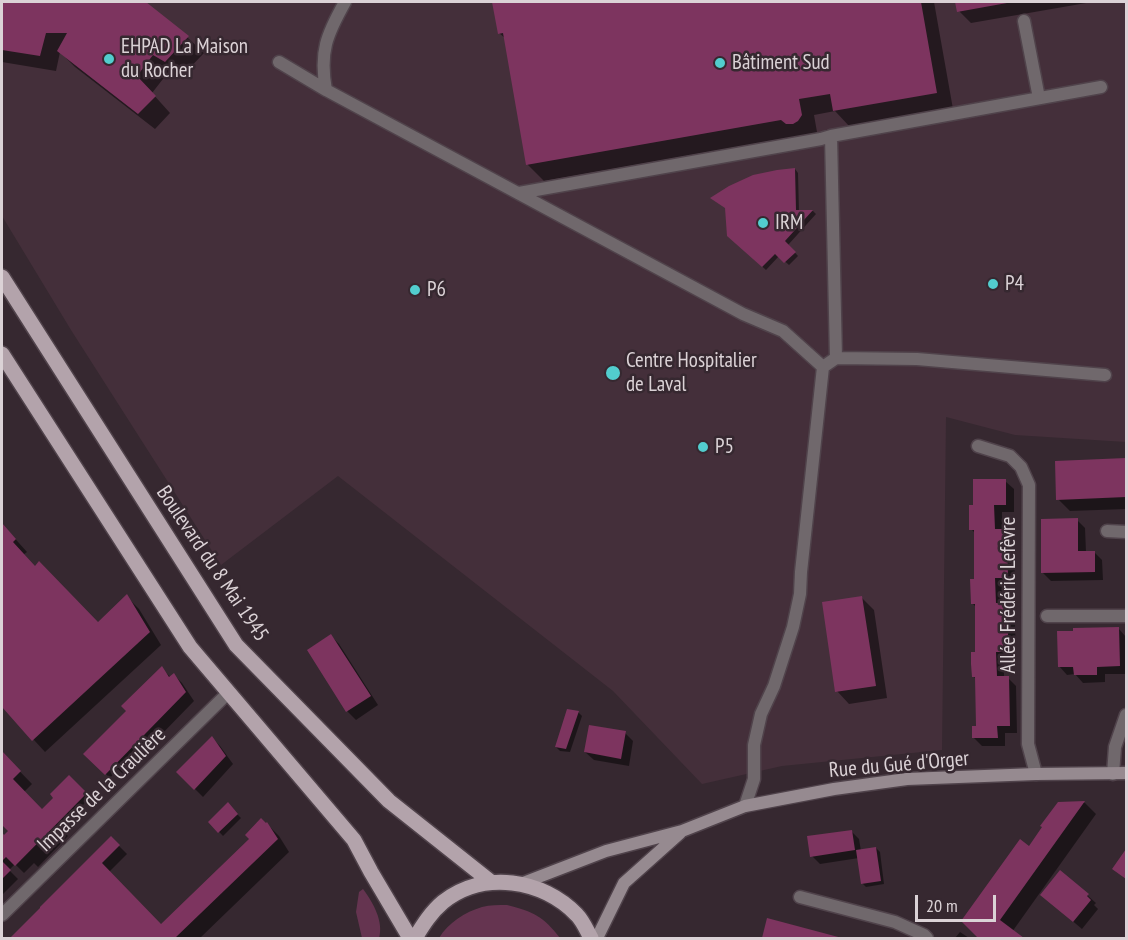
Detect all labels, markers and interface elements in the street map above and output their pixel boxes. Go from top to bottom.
place label: EHPAD La Maison du Rocher [121,34,248,84]
place label: Bâtiment Sud [732,50,830,76]
marker: EHPAD La Maison du Rocher [102,52,116,66]
marker: Bâtiment Sud [713,56,727,70]
place label: IRM [775,210,803,236]
marker: IRM [756,216,770,230]
place label: P4 [1005,271,1024,297]
place label: P6 [427,277,446,303]
marker: P4 [986,277,1000,291]
marker: P6 [408,283,422,297]
place label: Centre Hospitalier de Laval [626,348,757,398]
marker: Centre Hospitalier de Laval [604,364,622,382]
place label: P5 [715,434,734,460]
marker: P5 [696,440,710,454]
street label: Boulevard du 8 Mai 1945 [151,481,273,647]
street label: Allée Frédéric Lefèvre [996,516,1022,674]
street label: Impasse de la Craulière [33,722,171,858]
street label: Rue du Gué d'Orger [828,746,970,784]
scale bar [918,883,999,921]
text: 20 m [926,894,958,917]

